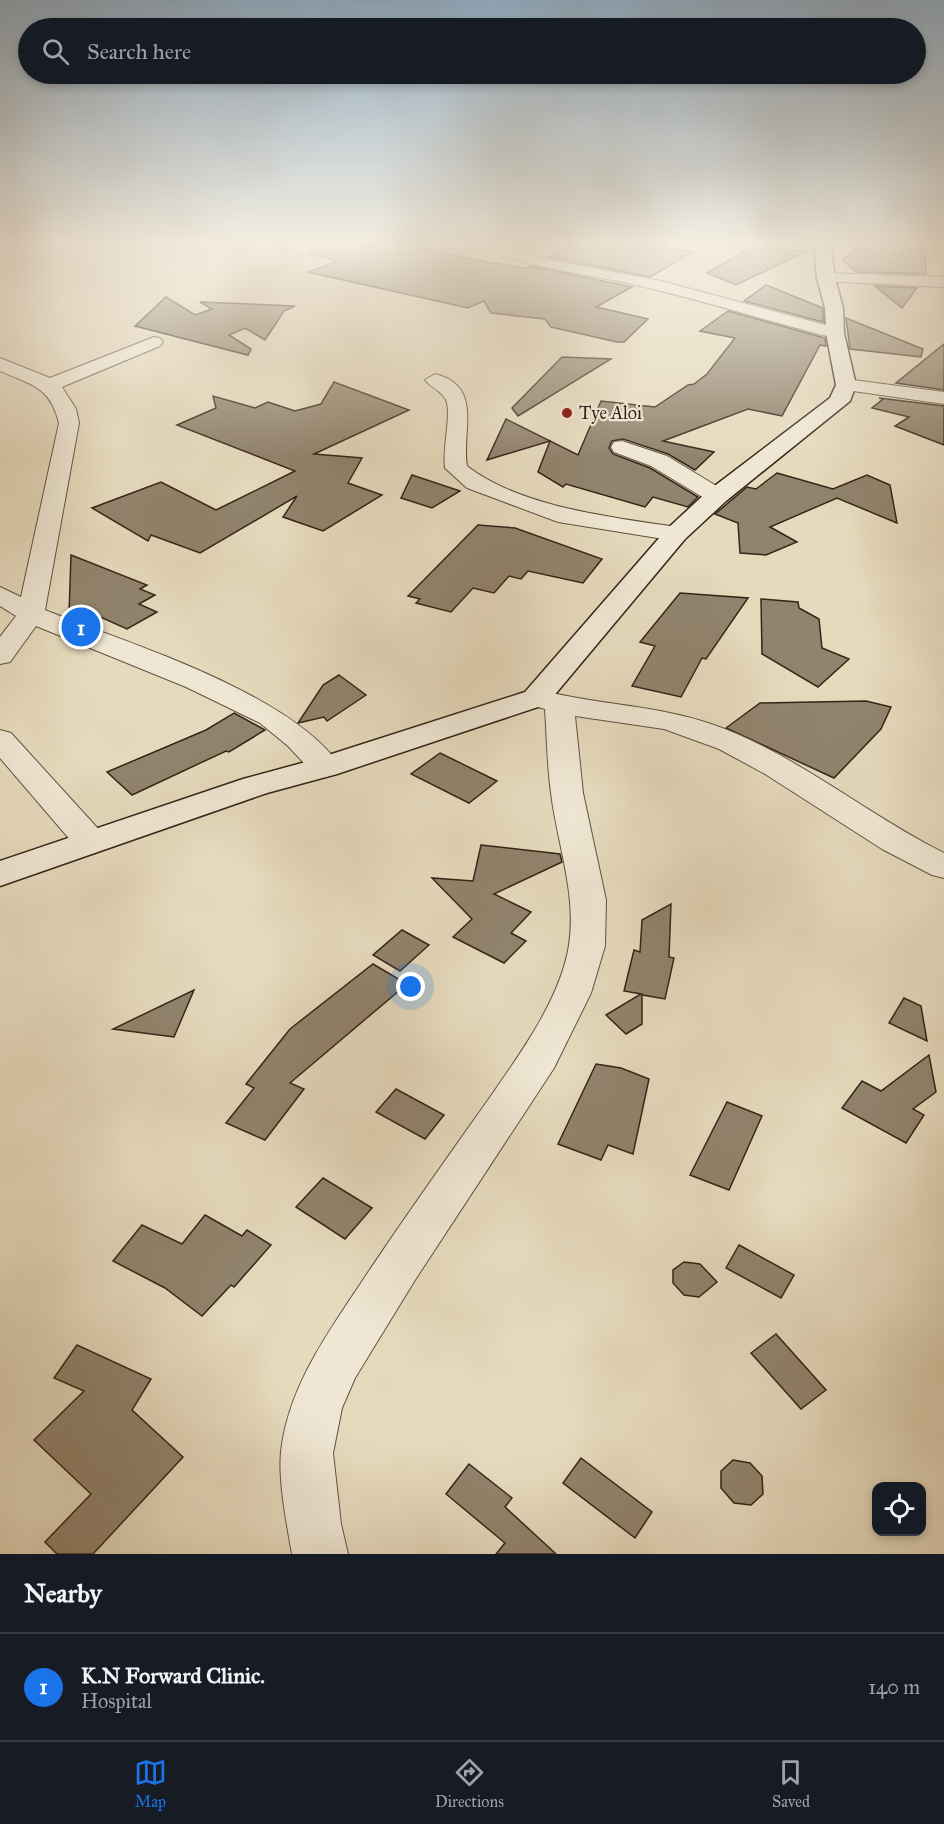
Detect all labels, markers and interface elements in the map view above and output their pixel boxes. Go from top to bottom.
search box [18,18,926,84]
icon: search [39,35,72,68]
text: Search here [87,38,191,65]
place label: Tye Aloi [579,402,642,424]
marker: Tye Aloi [560,406,574,420]
pin: 1 [62,604,100,650]
your location [396,972,425,1001]
map controls [872,1482,926,1536]
button: locate [872,1482,926,1536]
text: Nearby [24,1577,102,1609]
text: K.N Forward Clinic. [81,1662,265,1689]
text: 1 [40,1675,47,1699]
text: 140 m [868,1675,920,1699]
text: Hospital [81,1689,152,1713]
tab: Map [134,1756,167,1811]
tab: Directions [435,1756,504,1811]
tab: Saved [772,1756,810,1811]

